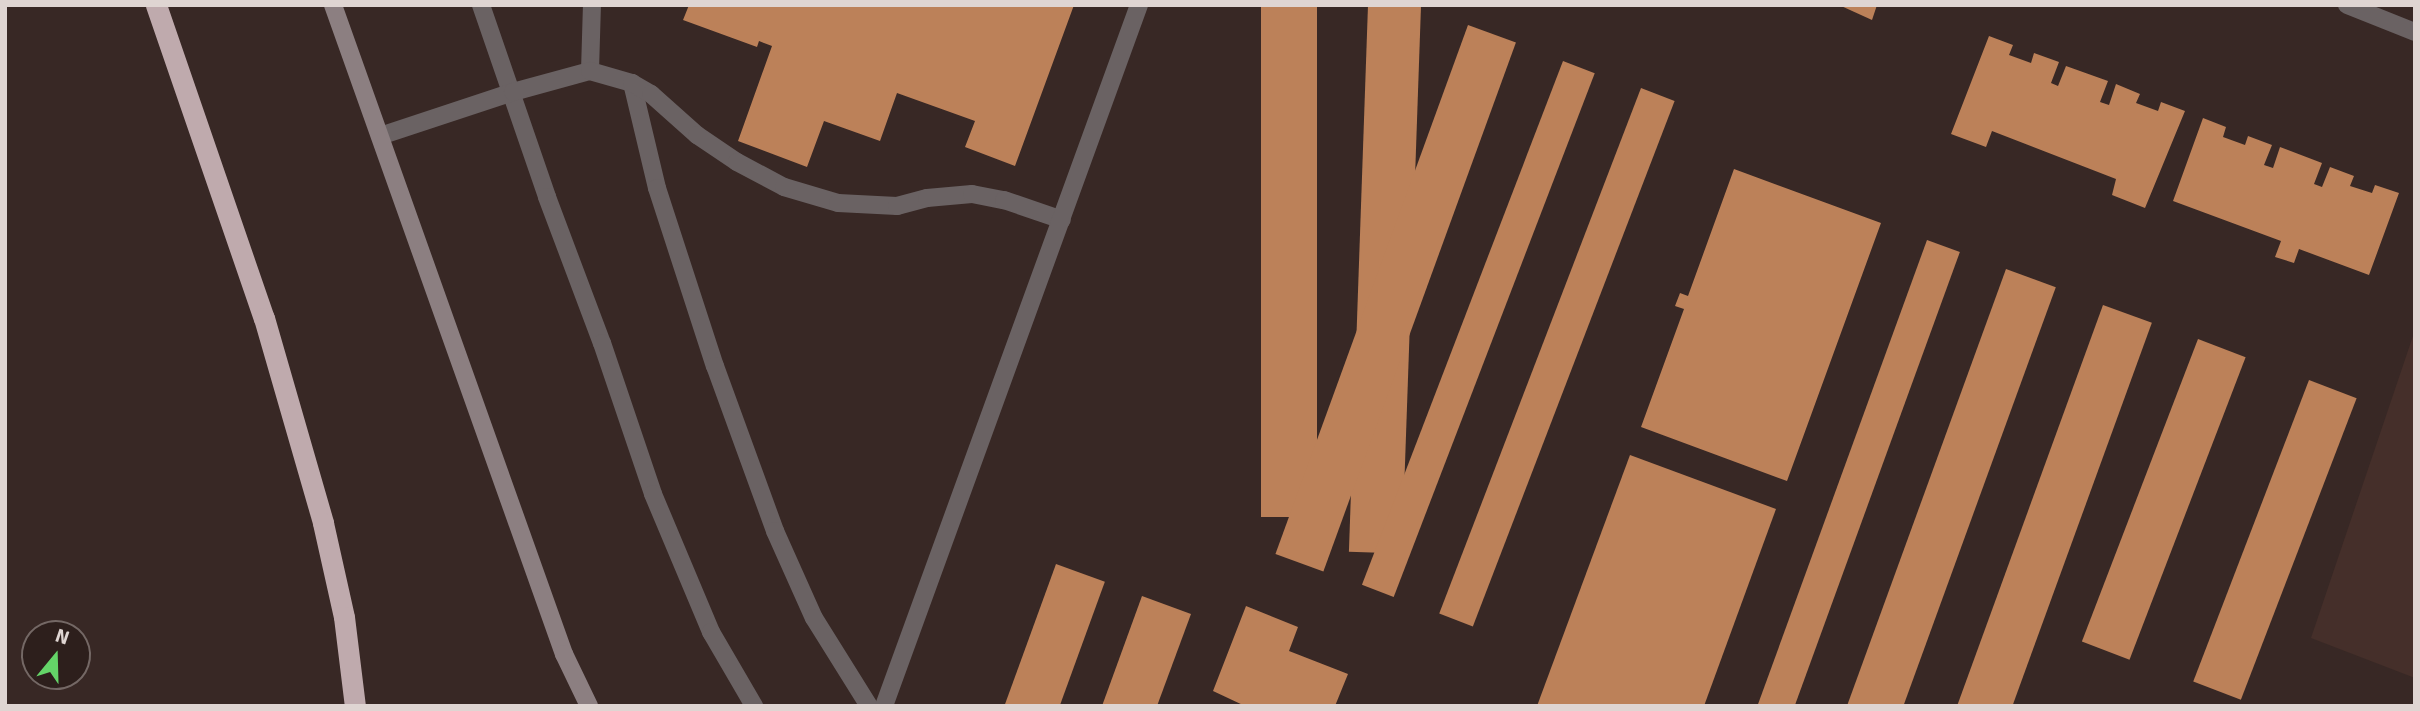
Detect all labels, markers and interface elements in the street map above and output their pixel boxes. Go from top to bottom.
north arrow [21,620,91,690]
text: N [52,624,72,651]

